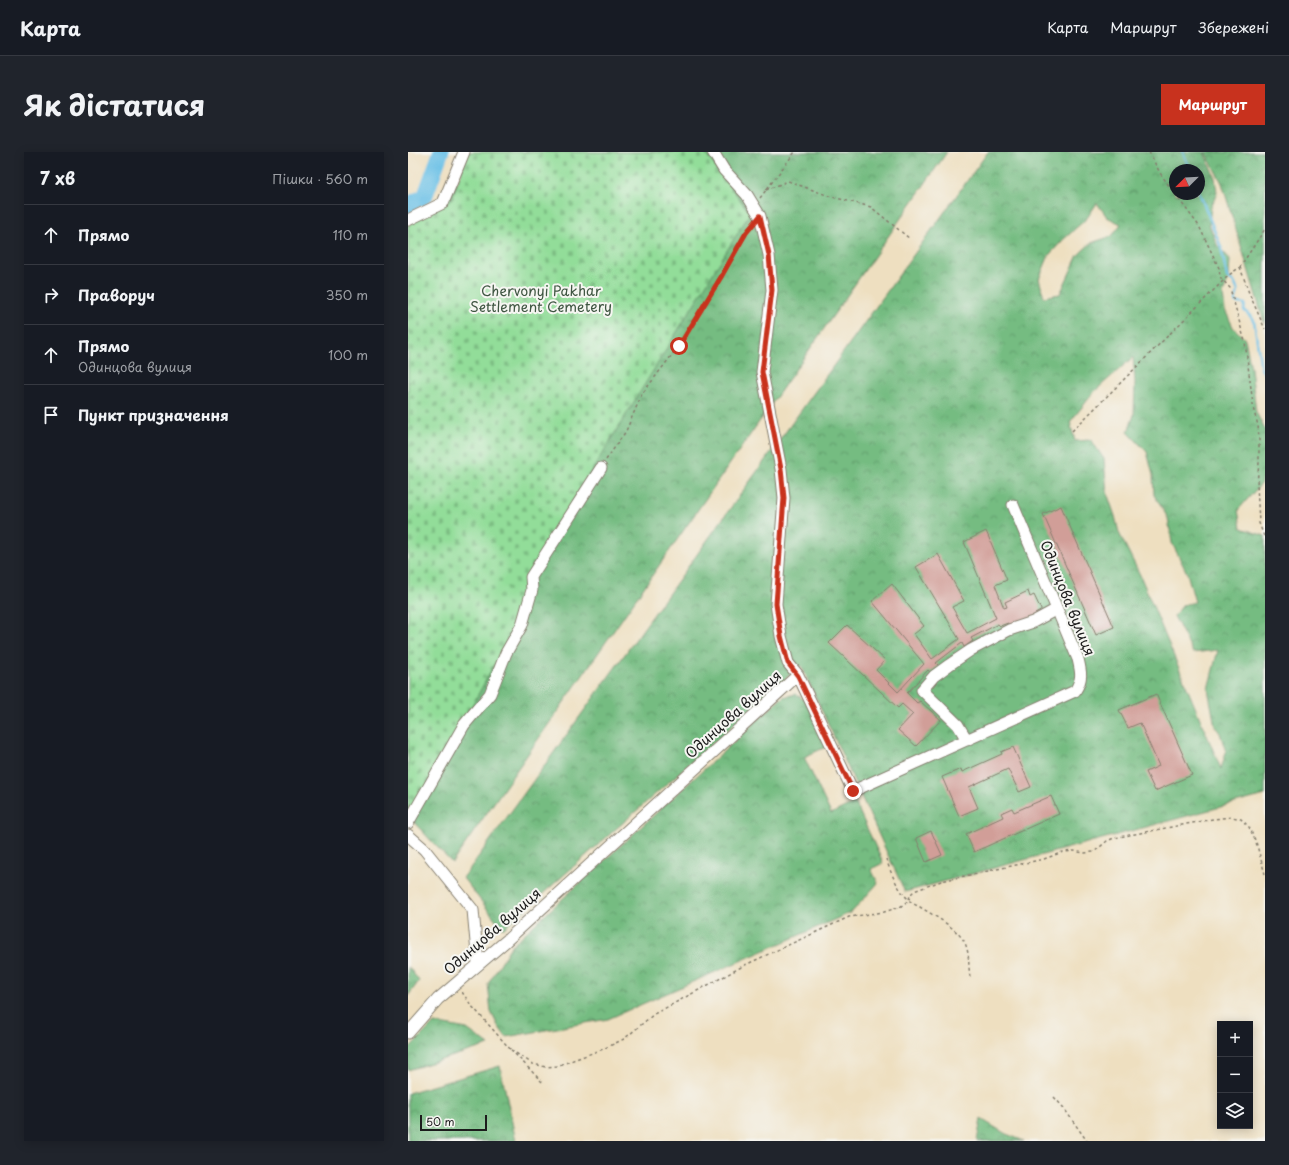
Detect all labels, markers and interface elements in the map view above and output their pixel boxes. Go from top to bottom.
text: Карта [20,14,81,42]
text: Карта [1047,17,1088,38]
text: Маршрут [1110,17,1177,38]
text: Збережені [1199,17,1269,38]
text: Як дістатися [24,83,205,126]
button: Маршрут [1161,84,1265,125]
north arrow [1169,164,1205,200]
text: 7 хв [40,165,75,191]
text: Пішки · 560 m [272,169,368,188]
text: Прямо [78,223,129,246]
icon: ahead [40,224,62,246]
text: 110 m [333,225,368,244]
park label: Chervonyi Pakhar Settlement Cemetery [470,280,612,317]
text: Праворуч [78,283,155,306]
icon: right [40,284,62,306]
text: 350 m [326,285,368,304]
text: Прямо [78,334,129,357]
route start [670,337,688,355]
icon: ahead [40,344,62,366]
text: 100 m [328,345,368,364]
text: Одинцова вулиця [78,357,192,376]
text: Пункт призначення [78,403,229,426]
icon: arrive [40,404,62,426]
street label: Одинцова вулиця [1035,537,1101,659]
street label: Одинцова вулиця [680,665,786,763]
route end [844,782,862,800]
street label: Одинцова вулиця [439,883,545,979]
map controls [1217,1021,1253,1129]
button: + [1217,1021,1253,1057]
button: − [1217,1057,1253,1093]
button: layers [1217,1093,1253,1129]
scale bar [420,1113,487,1132]
text: 50 m [426,1113,455,1130]

